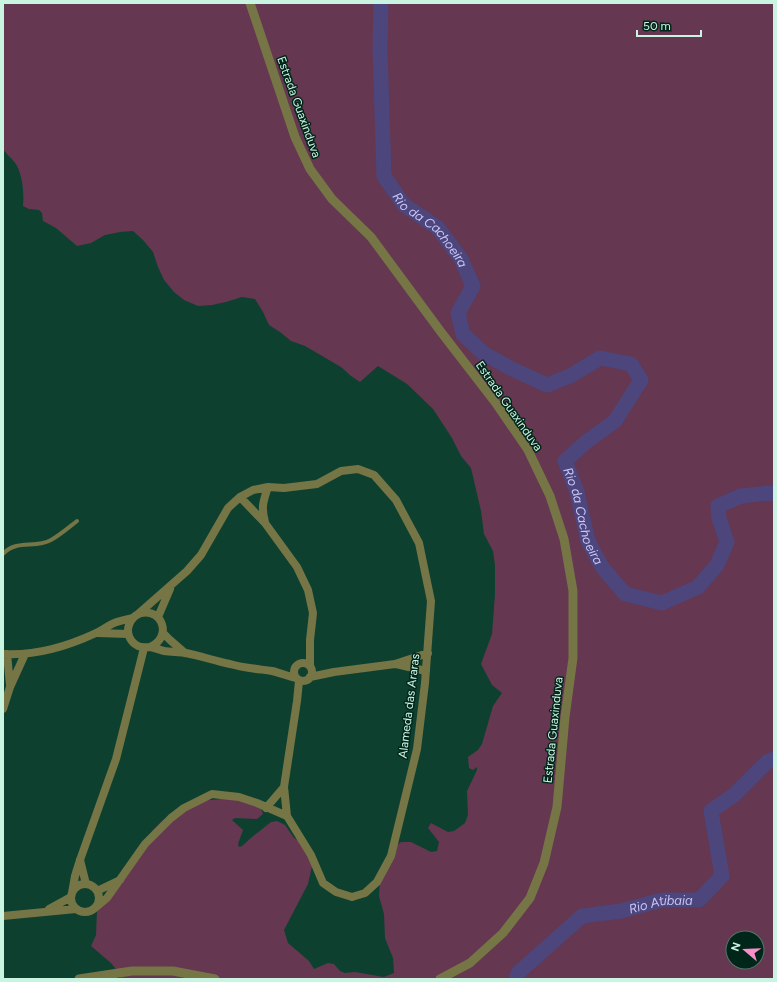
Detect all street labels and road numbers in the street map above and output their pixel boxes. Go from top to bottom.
street label: Estrada Guaxinduva [274,55,324,159]
street label: Estrada Guaxinduva [473,358,545,454]
street label: Alameda das Araras [396,652,422,759]
street label: Estrada Guaxinduva [540,676,566,784]

